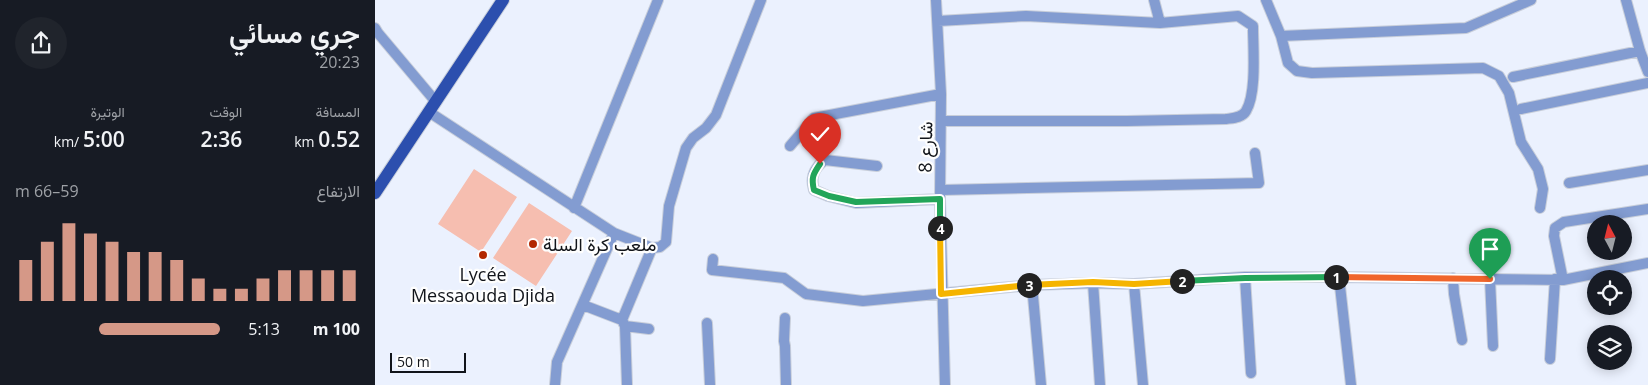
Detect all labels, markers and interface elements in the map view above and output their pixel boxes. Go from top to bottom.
text: جري مسائي [229,13,360,51]
button: share [15,17,67,69]
text: 20:23 [319,51,360,73]
text: الوتيرة [90,102,125,121]
text: الوقت [209,102,242,121]
text: المسافة [316,102,360,121]
pin [799,113,841,164]
icon: check [806,120,834,148]
street label: شارع 8 [913,121,938,173]
text: 5:00 [83,125,125,153]
text: 2:36 [201,125,242,153]
text: 0.52 [318,125,360,153]
text: /km [54,132,83,151]
text: km [294,132,318,151]
text: 59–66 m [15,180,79,202]
text: الارتفاع [317,180,360,202]
north arrow [1587,215,1633,260]
map controls [1587,215,1632,370]
pin: 4 [927,216,953,240]
text: 4 [936,219,945,238]
pin [1469,228,1511,279]
place label: ملعب كرة السلة [543,232,656,256]
icon: arrive [1476,235,1504,263]
marker: ملعب كرة السلة [527,238,539,250]
marker: Lycée Messaouda Djida [477,249,489,261]
place label: Lycée Messaouda Djida [411,262,555,307]
pin: 1 [1323,264,1349,290]
pin: 2 [1169,268,1195,294]
text: 1 [1332,268,1341,287]
button: locate [1587,270,1632,315]
pin: 3 [1017,272,1041,298]
text: 2 [1178,272,1187,291]
text: 3 [1025,276,1034,295]
text: 5:13 [248,318,280,340]
text: 100 m [313,318,360,340]
button: layers [1587,325,1632,370]
scale bar [390,350,466,373]
text: 50 m [397,352,430,371]

